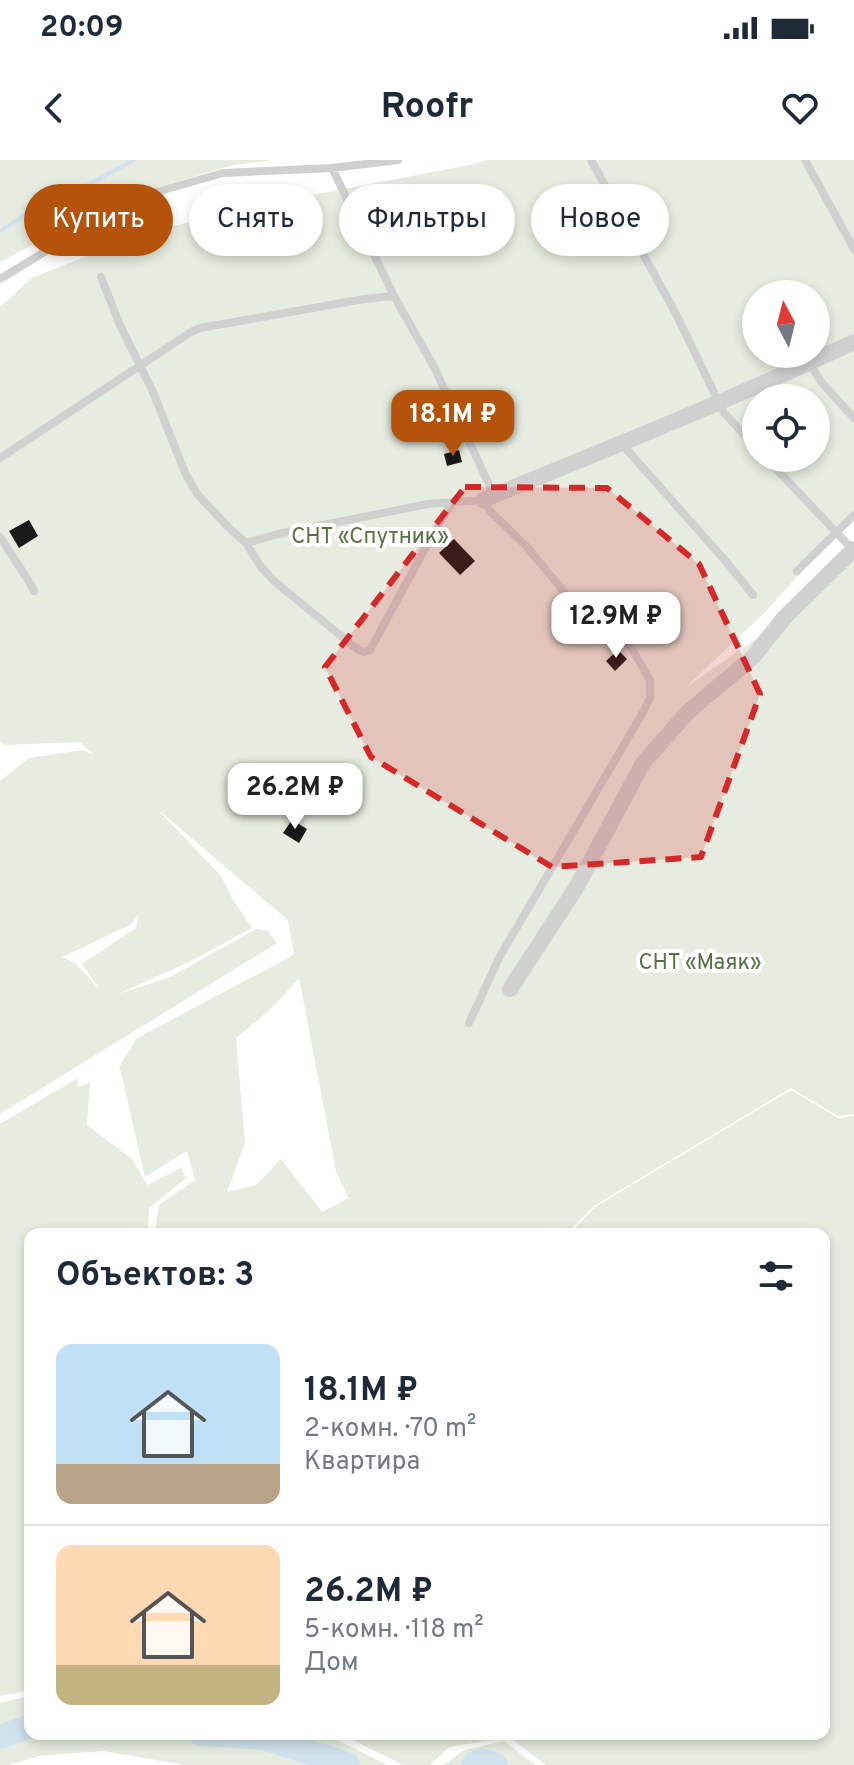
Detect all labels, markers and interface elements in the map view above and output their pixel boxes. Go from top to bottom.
text: 20:09 [40,10,124,47]
text: Roofr [381,85,473,131]
icon: back [32,86,76,130]
icon: heart [778,86,822,130]
chip: Купить [24,184,173,256]
chip: Снять [189,184,323,256]
chip: Фильтры [339,184,515,256]
chip: Новое [531,184,669,256]
north arrow [742,280,830,368]
map controls [742,280,830,472]
button: locate [742,384,830,472]
pin: 18.1M ₽ [379,390,527,458]
text: 18.1M ₽ [409,399,497,432]
park label: СНТ «Спутник» [291,524,449,551]
pin: 12.9M ₽ [542,592,690,660]
text: 12.9M ₽ [569,601,663,634]
pin: 26.2M ₽ [221,763,369,831]
text: 26.2M ₽ [246,772,344,805]
park label: СНТ «Маяк» [639,950,761,977]
icon: filters [754,1254,798,1298]
text: Объектов: 3 [56,1255,254,1298]
text: 18.1M ₽ [304,1370,418,1413]
icon: home [120,1376,216,1472]
text: 2-комн. · 70 m² [304,1413,477,1446]
text: Квартира [304,1446,420,1479]
text: 26.2M ₽ [304,1571,433,1614]
icon: home [120,1577,216,1673]
text: 5-комн. · 118 m² [304,1614,484,1647]
text: Дом [304,1647,359,1680]

